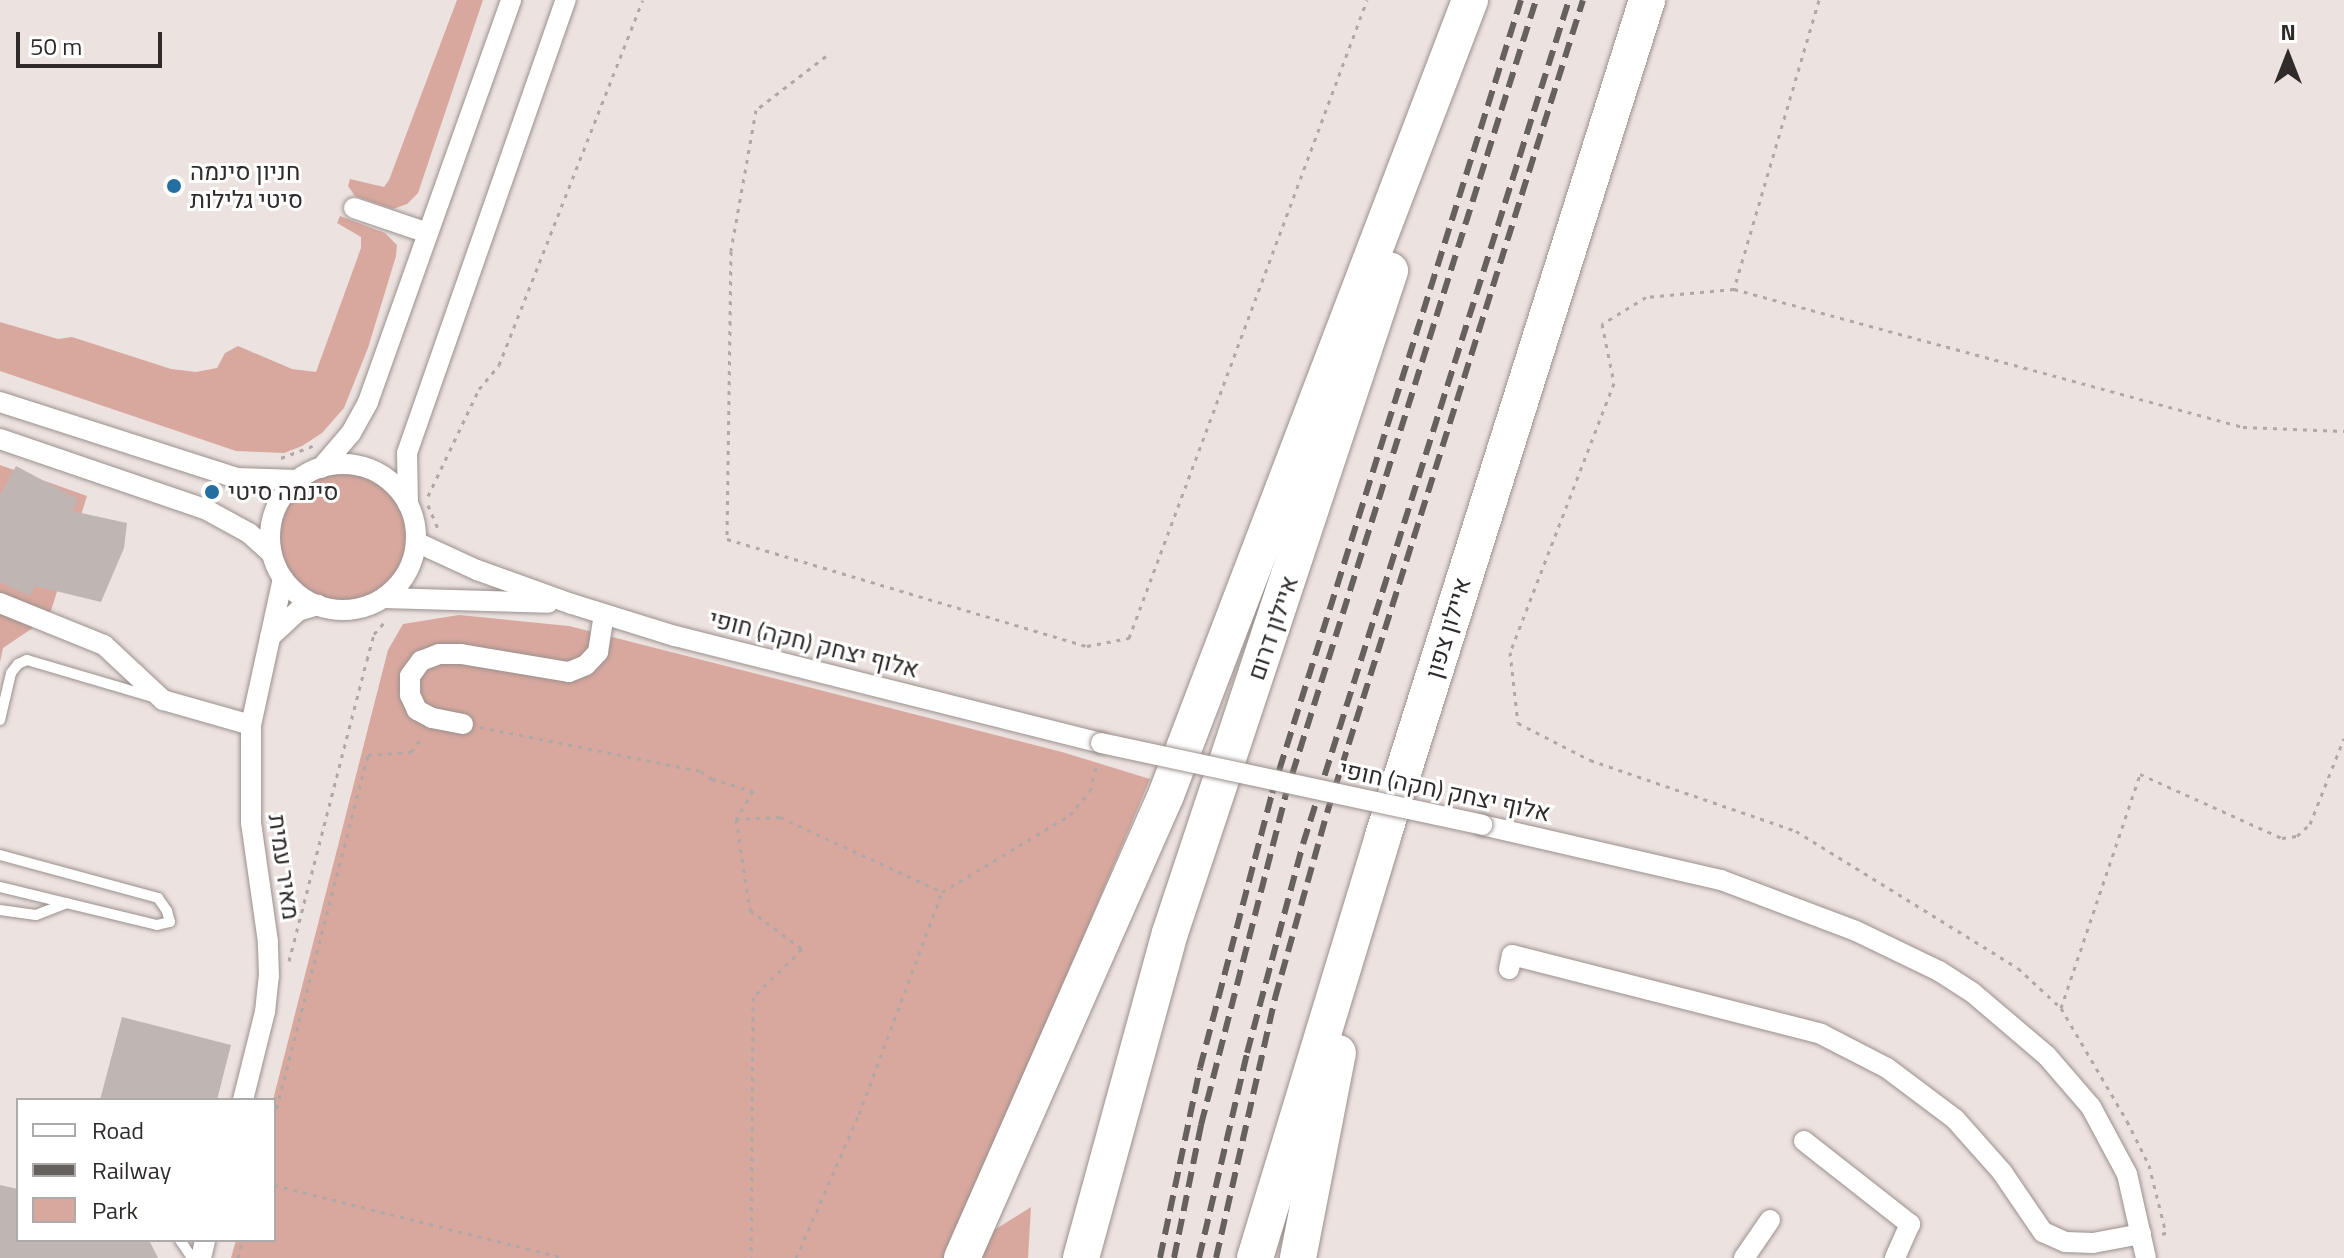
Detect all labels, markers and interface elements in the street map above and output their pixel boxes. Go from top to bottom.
text: N [2280,15,2296,49]
scale bar [20,16,166,66]
north arrow [2248,16,2328,96]
text: 50 m [30,28,82,64]
place label: חניון סינמה סיטי גלילות [190,158,303,214]
marker: חניון סינמה סיטי גלילות [165,177,183,195]
place label: סינמה סיטי [228,478,338,506]
marker: סינמה סיטי [203,483,221,501]
street label: איילון דרום [1242,572,1304,684]
street label: איילון צפון [1419,574,1477,682]
street label: אלוף יצחק (חקה) חופי [706,604,922,684]
street label: אלוף יצחק (חקה) חופי [1337,755,1553,827]
street label: מאיר עמית [262,812,306,922]
legend [16,1098,276,1242]
text: Road [92,1112,144,1148]
text: Railway [92,1152,171,1188]
text: Park [92,1192,138,1228]

